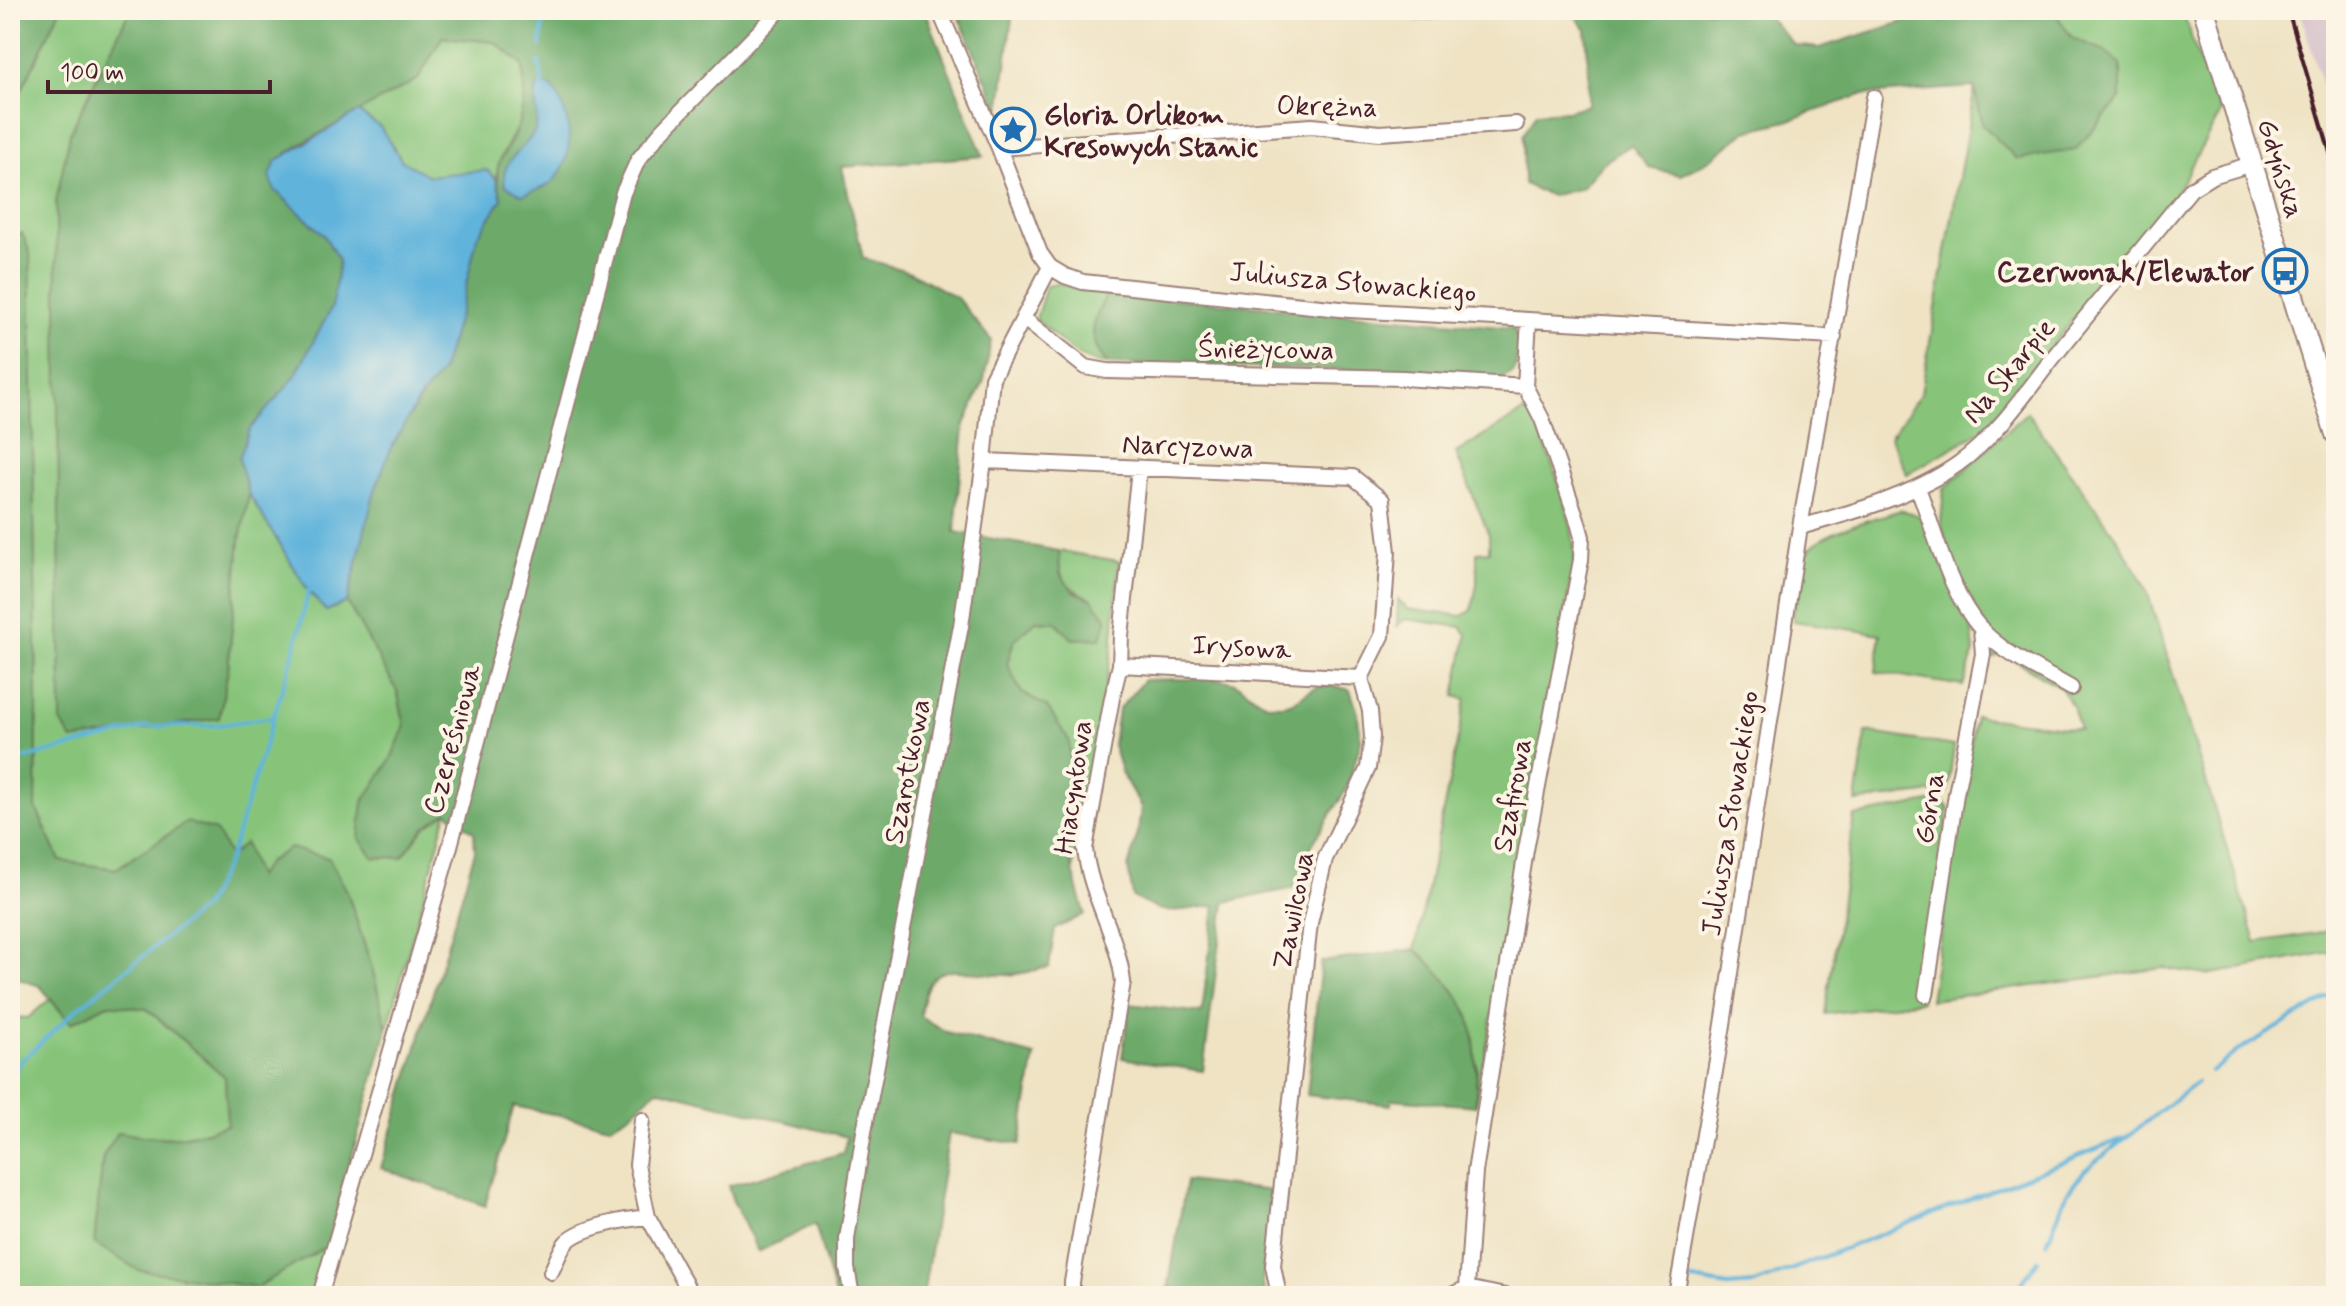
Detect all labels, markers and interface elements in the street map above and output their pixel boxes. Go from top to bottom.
scale bar [48,44,270,94]
text: 100 m [60,58,124,89]
street label: Okrężna [1276,88,1378,127]
place label: Gloria Orlikom Kresowych Stanic [1044,98,1259,167]
place icon: Gloria Orlikom Kresowych Stanic [989,106,1037,154]
street label: Gdyńska [2247,114,2312,223]
bus stop icon: Czerwonak/Elewator [2261,247,2309,295]
street label: Juliusza Słowackiego [1228,254,1478,313]
place label: Czerwonak/Elewator [1997,255,2254,292]
street label: Na Skarpie [1955,311,2065,432]
street label: Śnieżycowa [1197,330,1334,370]
street label: Narcyzowa [1121,427,1254,468]
street label: Irysowa [1191,627,1293,670]
street label: Czereśniowa [416,660,491,819]
street label: Juliusza Słowackiego [1694,688,1769,939]
street label: Szarotkowa [876,696,941,847]
street label: Hiacyntowa [1047,718,1102,857]
street label: Szafirowa [1485,736,1542,855]
street label: Górna [1907,770,1954,847]
street label: Zawilcowa [1265,848,1324,973]

